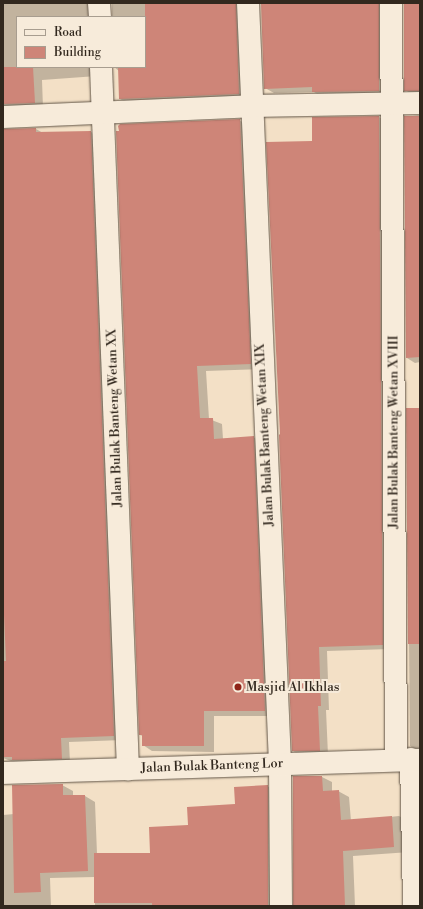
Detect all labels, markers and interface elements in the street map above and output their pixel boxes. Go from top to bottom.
legend [16,16,146,68]
text: Road [54,25,82,40]
text: Building [54,45,101,60]
street label: Jalan Bulak Banteng Wetan XX [104,329,126,507]
street label: Jalan Bulak Banteng Wetan XVIII [386,335,402,529]
street label: Jalan Bulak Banteng Wetan XIX [252,343,278,527]
place label: Masjid Al Ikhlas [246,679,339,695]
marker: Masjid Al Ikhlas [233,682,243,692]
street label: Jalan Bulak Banteng Lor [140,756,284,776]

